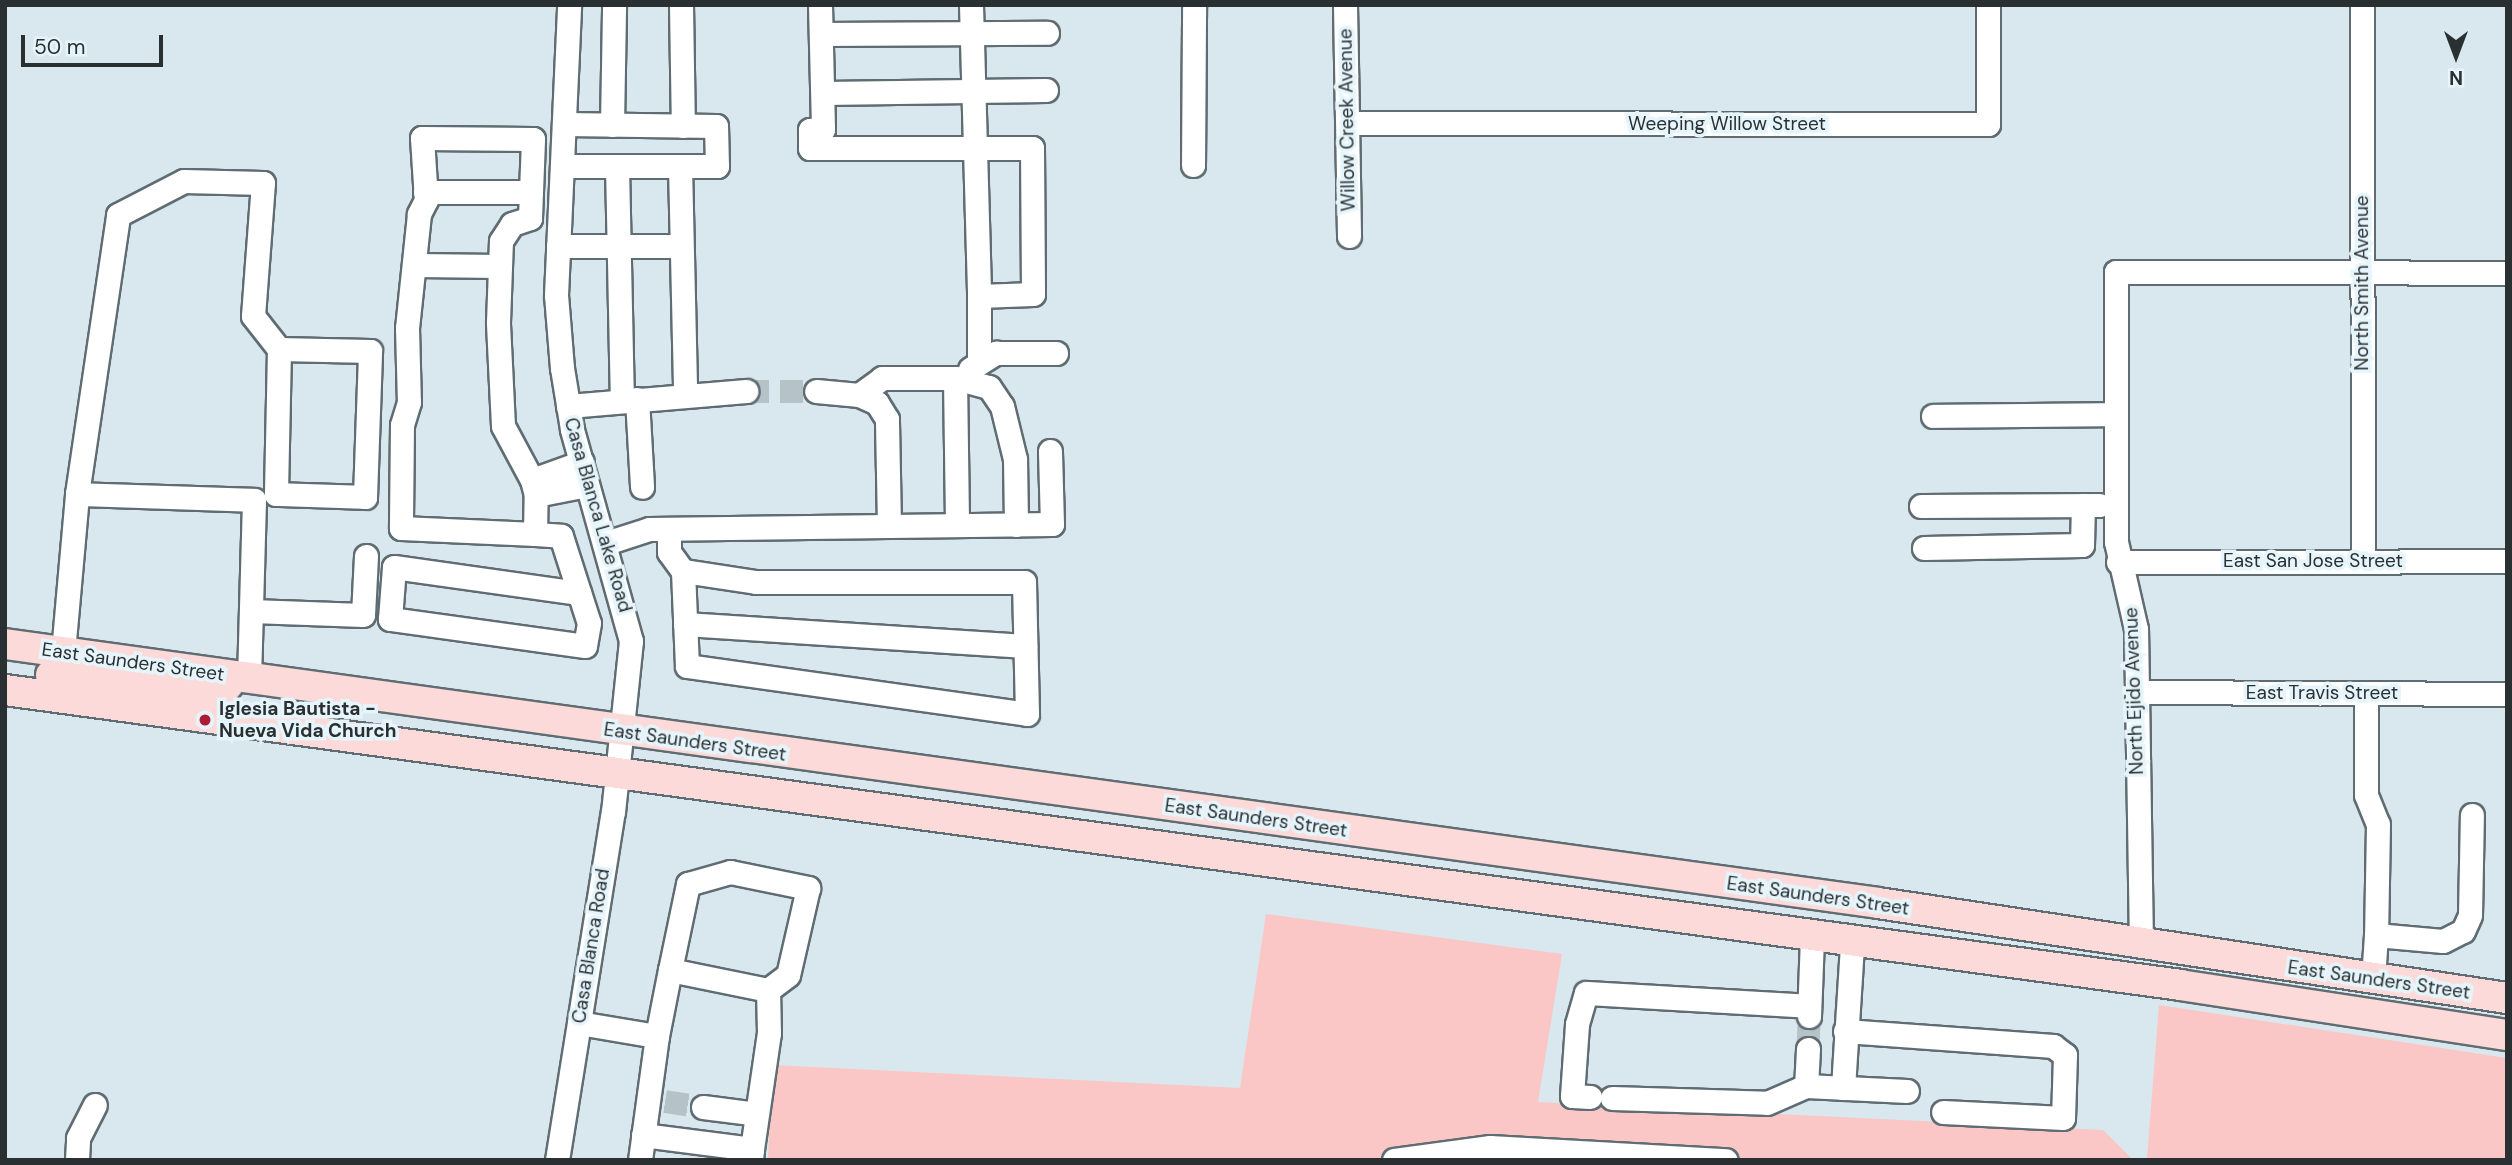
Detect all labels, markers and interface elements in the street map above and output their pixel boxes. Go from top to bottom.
scale bar [24,21,166,65]
north arrow [2421,21,2491,91]
street label: Willow Creek Avenue [1334,28,1360,212]
text: 50 m [34,33,85,61]
text: N [2449,65,2463,90]
street label: Weeping Willow Street [1628,113,1826,135]
street label: North Smith Avenue [2351,195,2373,371]
street label: Casa Blanca Lake Road [559,415,637,615]
street label: East San Jose Street [2223,550,2403,572]
street label: North Ejido Avenue [2120,607,2148,775]
street label: East Saunders Street [40,638,226,686]
street label: East Travis Street [2246,682,2398,704]
place label: Iglesia Bautista - Nueva Vida Church [219,698,396,742]
marker: Iglesia Bautista - Nueva Vida Church [197,712,213,728]
street label: East Saunders Street [602,718,788,766]
street label: East Saunders Street [1163,794,1349,842]
street label: Casa Blanca Road [568,867,614,1025]
street label: East Saunders Street [1725,872,1911,920]
street label: East Saunders Street [2286,956,2472,1004]

